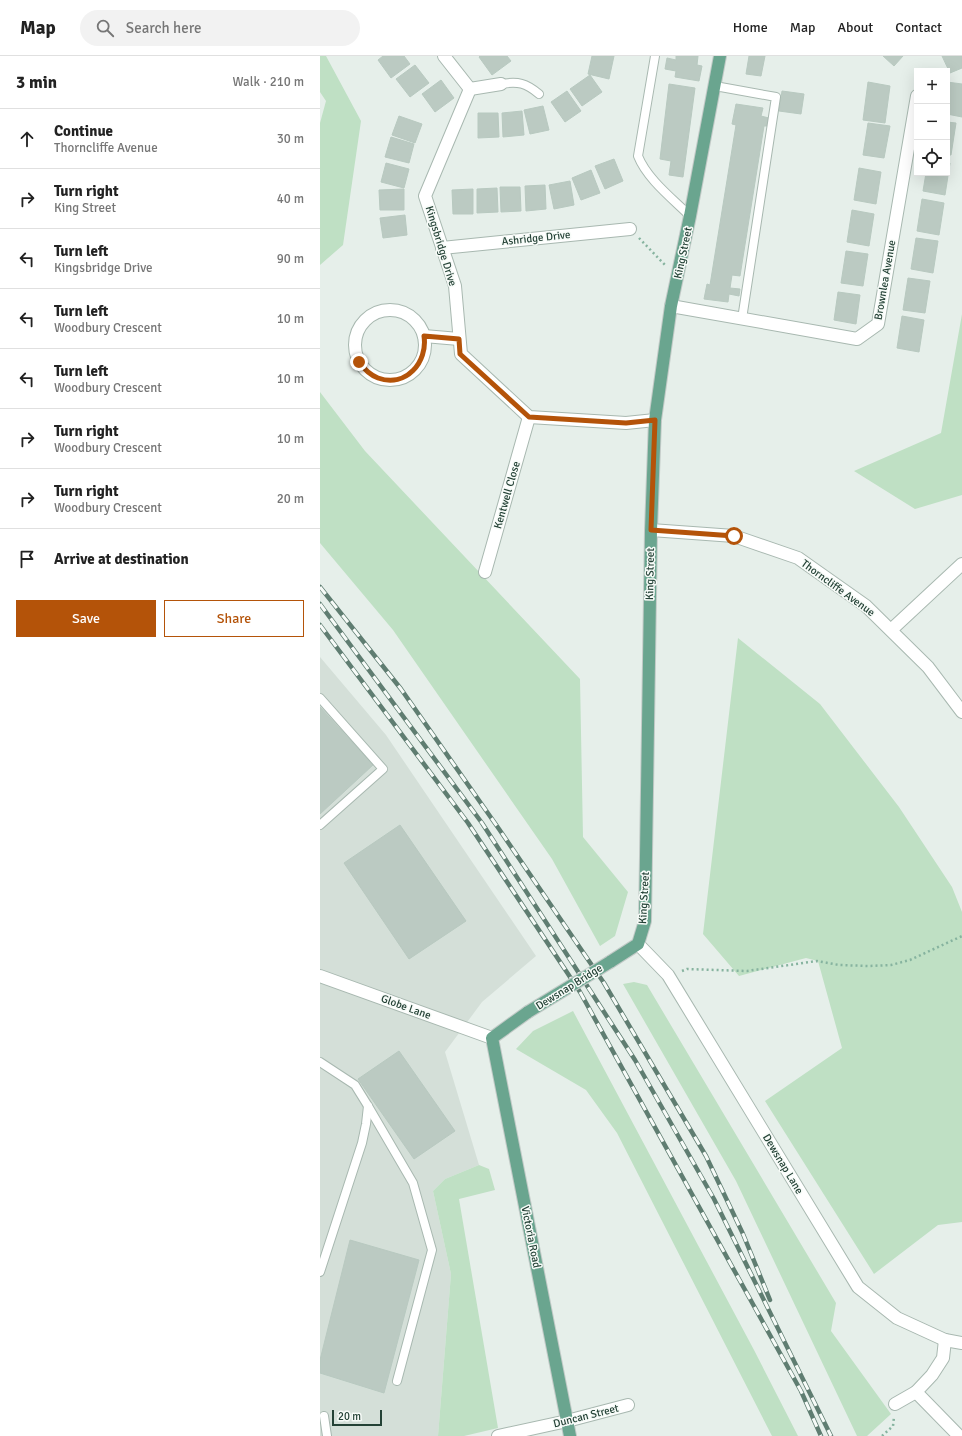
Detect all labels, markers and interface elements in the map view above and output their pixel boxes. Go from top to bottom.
search box [80,10,360,46]
text: Map [20,16,56,40]
icon: search [94,17,116,39]
text: Search here [126,19,201,37]
text: Home [733,19,768,36]
text: Map [790,19,815,36]
text: About [837,19,873,36]
text: Contact [895,19,942,36]
map controls [914,68,950,176]
button: + [914,68,950,104]
text: 3 min [16,72,57,93]
text: Walk · 210 m [233,74,304,90]
button: − [914,104,950,140]
text: Continue [54,122,113,140]
icon: ahead [16,128,38,150]
text: 30 m [277,131,304,147]
text: Thorncliffe Avenue [54,140,158,156]
button: locate [914,140,950,176]
text: Turn right [54,182,119,200]
icon: right [16,188,38,210]
text: 40 m [277,191,304,207]
text: King Street [54,200,116,216]
street label: Kingsbridge Drive [423,204,459,288]
street label: King Street [671,226,695,280]
street label: Ashridge Drive [501,228,571,248]
street label: Brownlea Avenue [872,239,898,321]
text: Turn left [54,242,108,260]
icon: left [16,248,38,270]
text: 90 m [277,251,304,267]
text: Kingsbridge Drive [54,260,153,276]
text: Turn left [54,302,108,320]
icon: left [16,308,38,330]
text: 10 m [277,311,304,327]
text: Woodbury Crescent [54,320,162,336]
route end [350,353,368,371]
text: Turn left [54,362,108,380]
icon: left [16,368,38,390]
text: 10 m [277,371,304,387]
text: Woodbury Crescent [54,380,162,396]
text: Turn right [54,422,119,440]
icon: right [16,428,38,450]
text: 10 m [277,431,304,447]
text: Woodbury Crescent [54,440,162,456]
street label: Kentwell Close [491,460,523,530]
text: Turn right [54,482,119,500]
icon: right [16,488,38,510]
text: 20 m [277,491,304,507]
text: Woodbury Crescent [54,500,162,516]
route start [725,527,743,545]
icon: arrive [16,548,38,570]
street label: King Street [643,548,657,600]
text: Arrive at destination [54,550,189,568]
street label: Thorncliffe Avenue [799,557,877,619]
button: Save [16,600,156,637]
button: Share [164,600,304,637]
street label: King Street [636,871,652,925]
street label: Dewsnap Bridge [533,961,605,1013]
street label: Globe Lane [379,992,433,1022]
street label: Dewsnap Lane [760,1132,806,1196]
street label: Victoria Road [519,1205,543,1269]
street label: Duncan Street [552,1402,620,1430]
scale bar [332,1408,382,1427]
text: 20 m [338,1410,361,1423]

